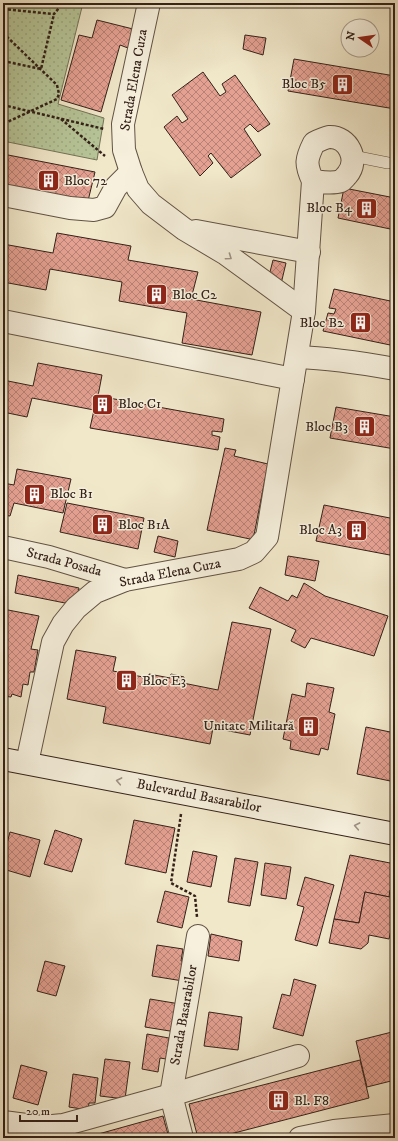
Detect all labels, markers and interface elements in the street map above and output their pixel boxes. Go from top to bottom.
north arrow [340,18,380,58]
street label: Strada Elena Cuza [116,28,152,132]
text: N [343,30,359,42]
building icon: Bloc B5 [329,71,355,97]
place label: Bloc B5 [281,75,326,93]
building icon: Bloc 72 [35,168,61,194]
place label: Bloc 72 [64,172,107,190]
building icon: Bloc B4 [354,195,380,221]
place label: Bloc B4 [306,199,353,217]
one-way arrow [225,252,232,260]
building icon: Bloc C2 [143,282,169,308]
place label: Bloc C2 [172,286,217,304]
building icon: Bloc B2 [347,310,373,336]
place label: Bloc B2 [299,314,344,332]
building icon: Bloc C1 [89,391,115,417]
place label: Bloc C1 [118,395,161,413]
building icon: Bloc B3 [351,414,377,440]
place label: Bloc B3 [305,418,348,436]
building icon: Bloc B1 [22,481,48,507]
place label: Bloc B1 [50,485,93,503]
building icon: Bloc B1A [89,512,115,538]
place label: Bloc B1A [118,516,171,534]
building icon: Bloc A3 [344,517,370,543]
place label: Bloc A3 [299,521,342,539]
street label: Strada Posada [24,543,104,581]
street label: Strada Elena Cuza [118,554,222,592]
building icon: Bloc E3 [114,668,140,694]
place label: Bloc E3 [142,672,186,690]
building icon: Unitate Militară [296,713,322,739]
place label: Unitate Militară [203,717,294,735]
street label: Bulevardul Basarabilor [135,775,264,817]
one-way arrow [116,777,122,786]
one-way arrow [354,823,360,831]
street label: Strada Basarabilor [166,963,202,1067]
building icon: Bl. F8 [266,1088,292,1114]
place label: Bl. F8 [294,1092,329,1110]
scale bar [20,1097,77,1123]
text: 20 m [26,1104,50,1119]

